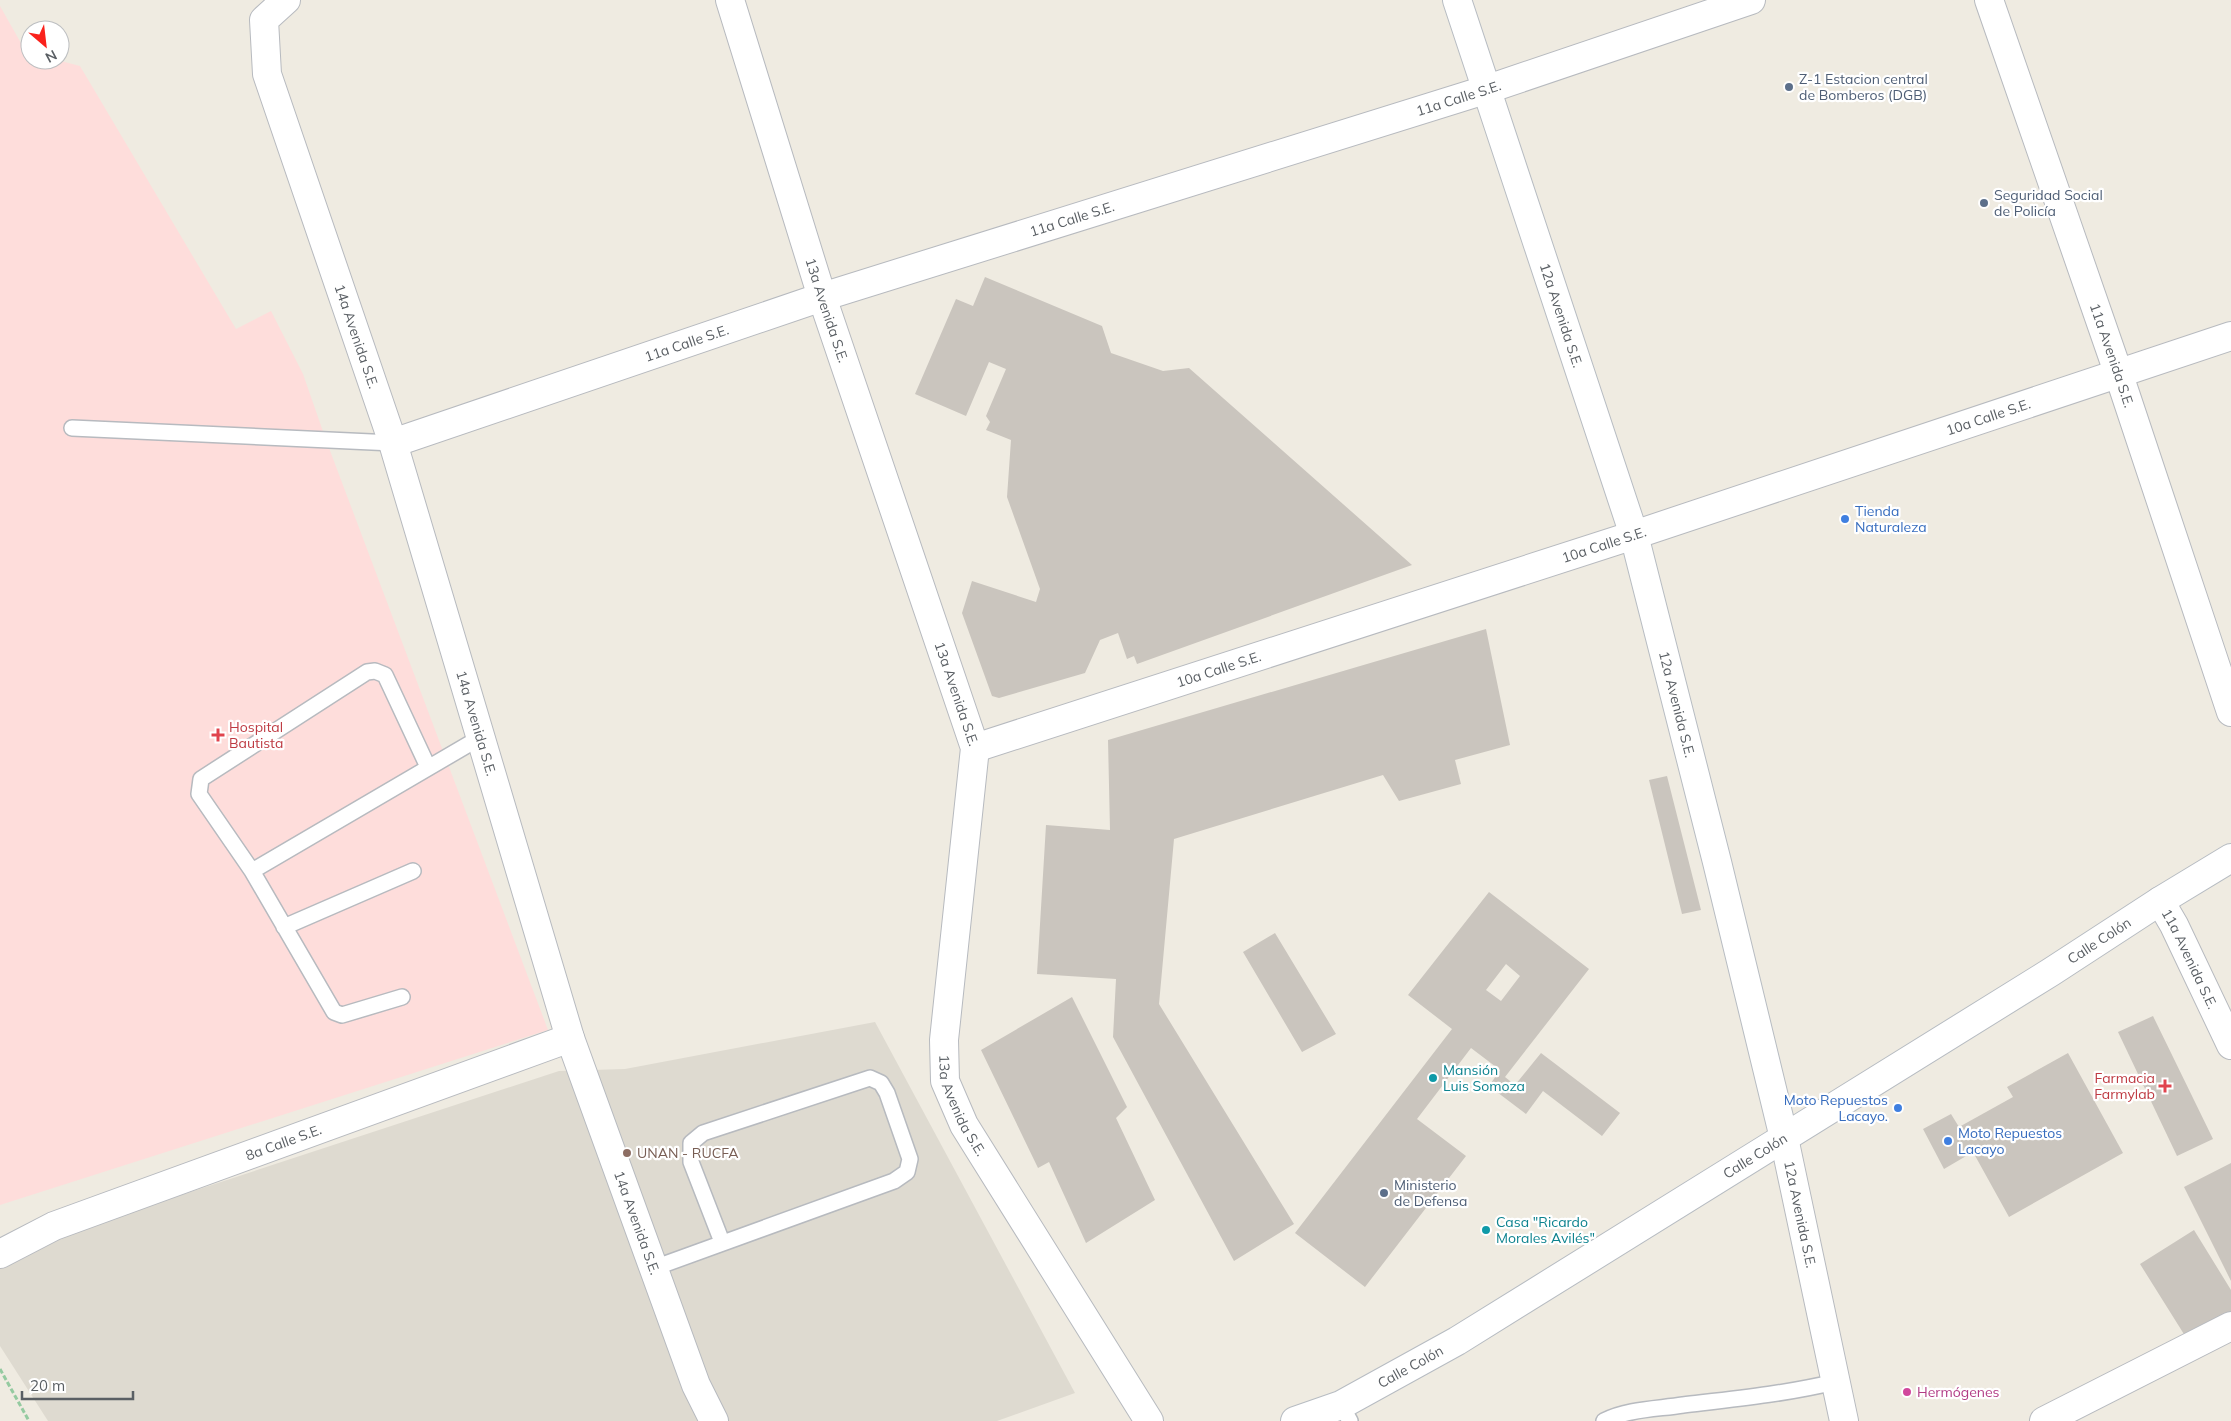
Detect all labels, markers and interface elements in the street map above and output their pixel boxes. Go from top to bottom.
north arrow [20,20,70,70]
text: N [42,46,60,67]
place label: Z-1 Estacion central de Bomberos (DGB) [1799,70,1928,104]
street label: 11a Calle S.E. [1414,76,1503,120]
marker: Z-1 Estacion central de Bomberos (DGB) [1783,81,1795,93]
place label: Seguridad Social de Policía [1994,186,2103,220]
street label: 11a Calle S.E. [1027,197,1117,241]
marker: Seguridad Social de Policía [1978,197,1990,209]
street label: 13a Avenida S.E. [801,256,853,365]
street label: 12a Avenida S.E. [1536,261,1587,370]
street label: 14a Avenida S.E. [330,282,383,391]
street label: 11a Avenida S.E. [2086,301,2138,410]
street label: 11a Calle S.E. [642,320,731,366]
street label: 10a Calle S.E. [1944,394,2033,439]
place label: Tienda Naturaleza [1855,502,1927,536]
marker: Tienda Naturaleza [1839,513,1851,525]
street label: 10a Calle S.E. [1559,523,1649,567]
street label: 13a Avenida S.E. [931,639,983,748]
street label: 10a Calle S.E. [1174,647,1263,691]
street label: 12a Avenida S.E. [1655,649,1699,759]
street label: 14a Avenida S.E. [452,668,501,778]
place label: Hospital Bautista [229,718,283,752]
marker: Hospital Bautista [211,728,225,742]
street label: 11a Avenida S.E. [2157,905,2222,1012]
street label: Calle Colón [2064,913,2134,968]
street label: 13a Avenida S.E. [935,1054,990,1159]
place label: Mansión Luis Somoza [1443,1061,1525,1095]
place label: Farmacia Farmylab [2094,1069,2155,1103]
marker: Mansión Luis Somoza [1427,1072,1439,1084]
marker: Farmacia Farmylab [2159,1080,2171,1092]
place label: Moto Repuestos Lacayo. [1784,1091,1888,1125]
marker: Moto Repuestos Lacayo. [1892,1102,1904,1114]
street label: 8a Calle S.E. [243,1120,324,1164]
place label: Moto Repuestos Lacayo [1958,1124,2062,1158]
street label: Calle Colón [1720,1129,1790,1183]
marker: Moto Repuestos Lacayo [1942,1135,1954,1147]
place label: UNAN - RUCFA [637,1144,739,1162]
marker: UNAN - RUCFA [621,1147,633,1159]
street label: 12a Avenida S.E. [1780,1159,1820,1270]
street label: 14a Avenida S.E. [610,1168,664,1277]
place label: Ministerio de Defensa [1394,1176,1467,1210]
marker: Ministerio de Defensa [1378,1187,1390,1199]
place label: Casa "Ricardo Morales Avilés" [1496,1213,1595,1247]
marker: Casa "Ricardo Morales Avilés" [1480,1224,1492,1236]
street label: Calle Colón [1374,1341,1446,1392]
scale bar [22,1368,134,1400]
text: 20 m [30,1376,65,1395]
place label: Hermógenes [1917,1383,2000,1401]
marker: Hermógenes [1901,1386,1913,1398]

